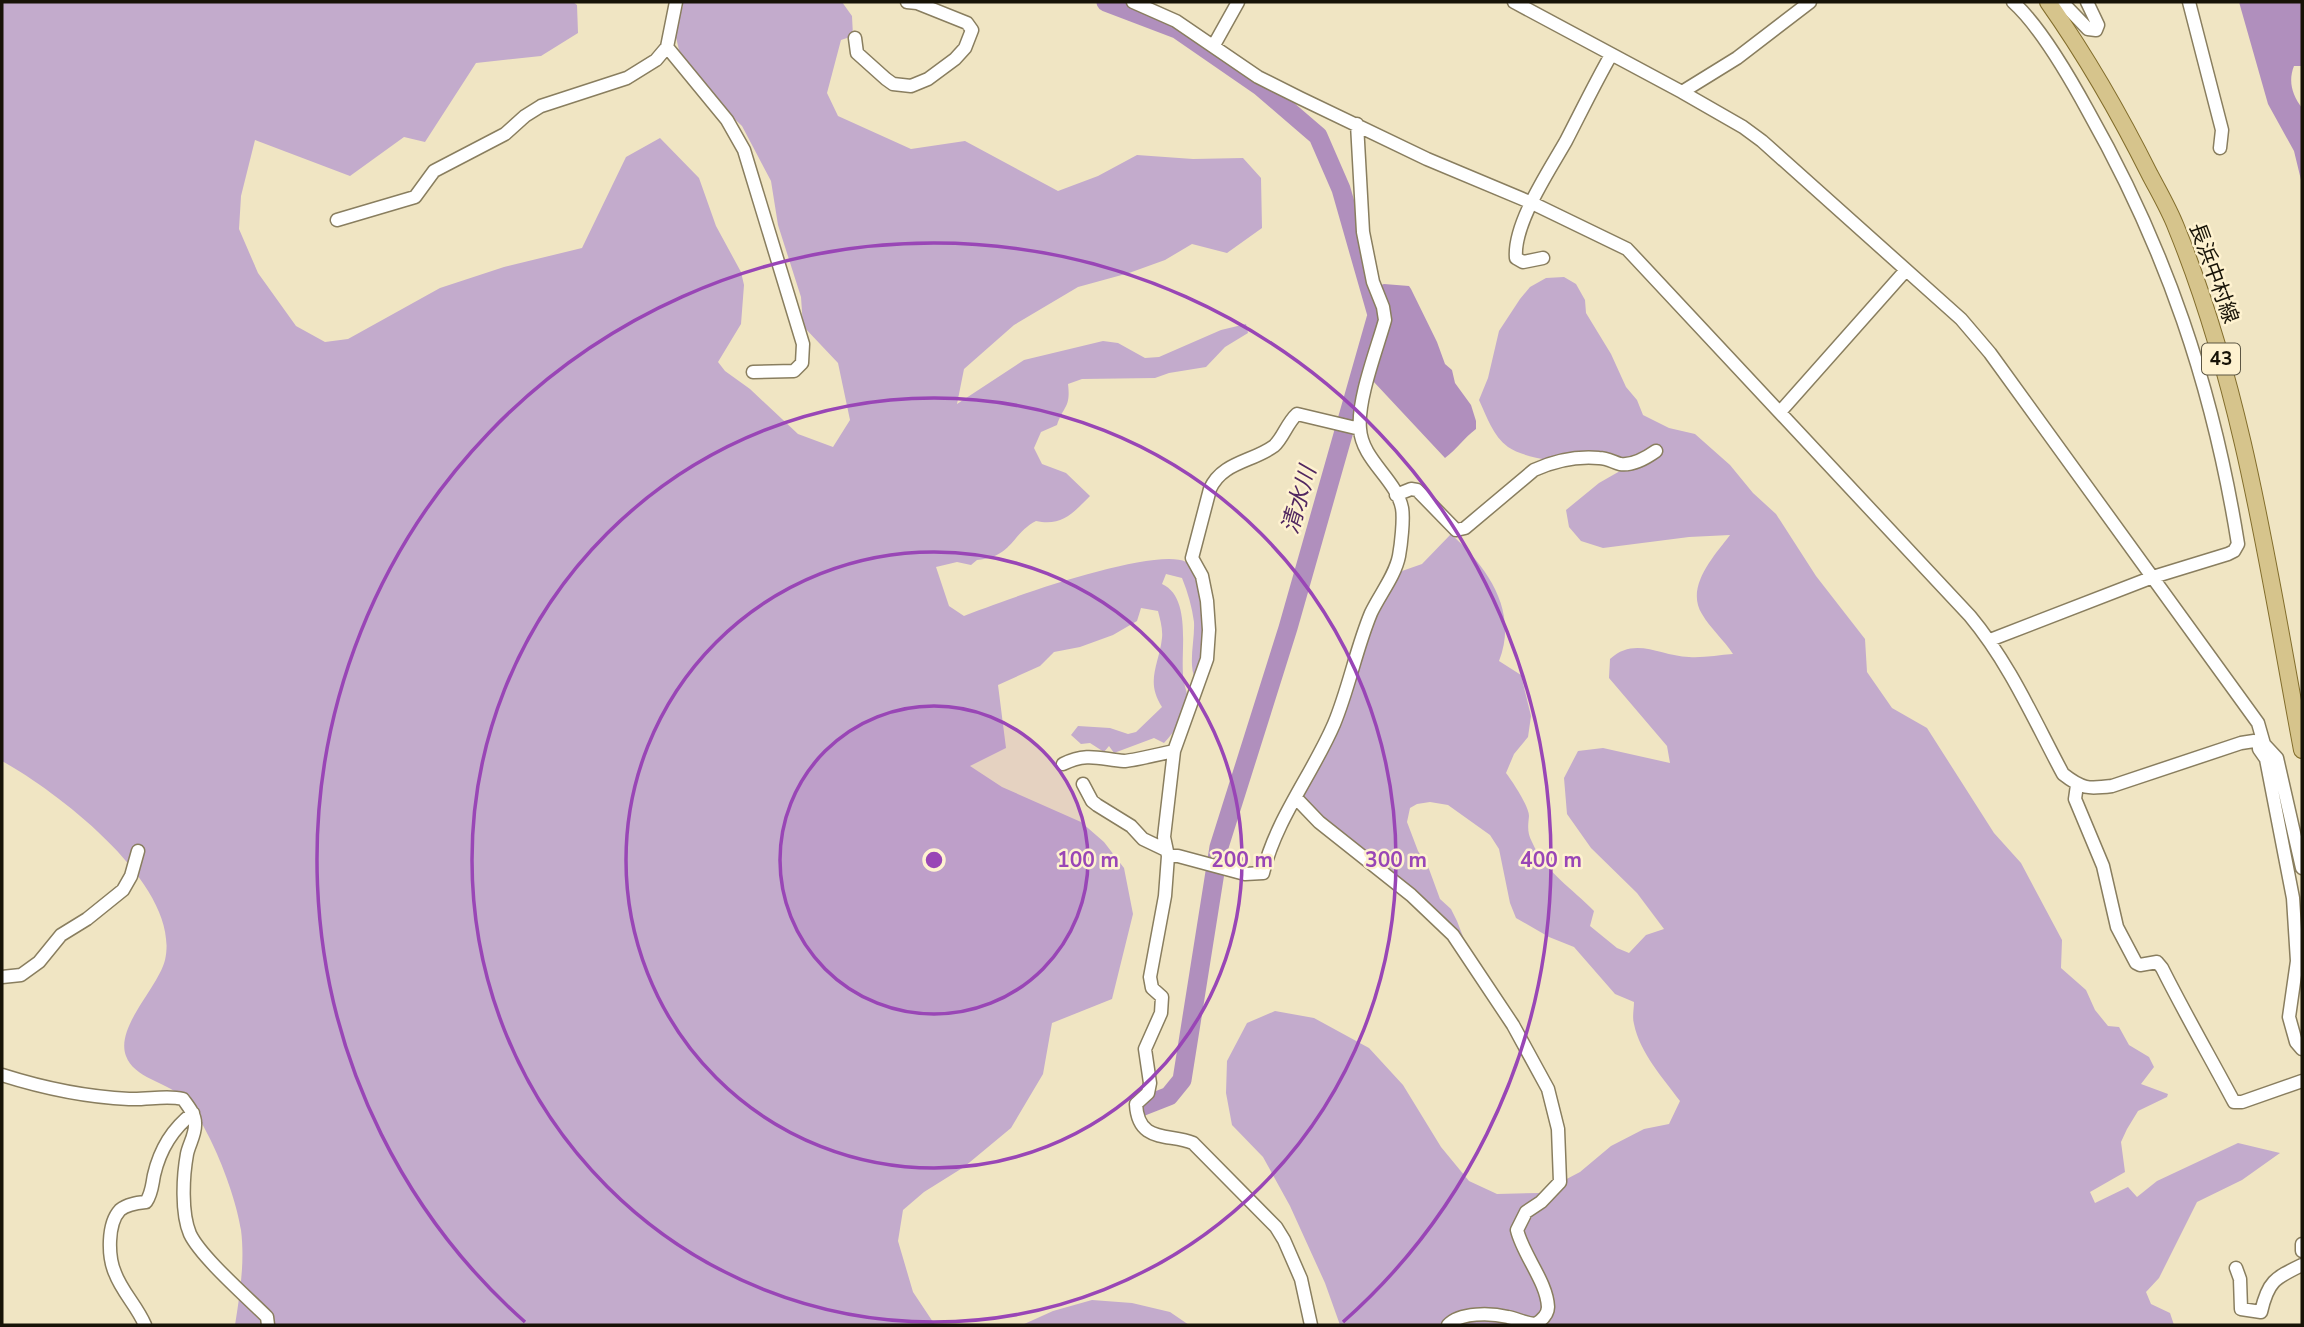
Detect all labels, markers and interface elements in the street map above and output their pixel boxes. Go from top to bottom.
street label: 長浜中村線 [2183,219,2245,327]
road number: 43 [2202,344,2240,374]
water label: 清水川 [1275,460,1324,537]
text: 100 m [1057,846,1119,874]
text: 200 m [1211,846,1273,874]
text: 300 m [1365,846,1427,874]
text: 400 m [1520,846,1582,874]
centre of rings [922,848,946,872]

